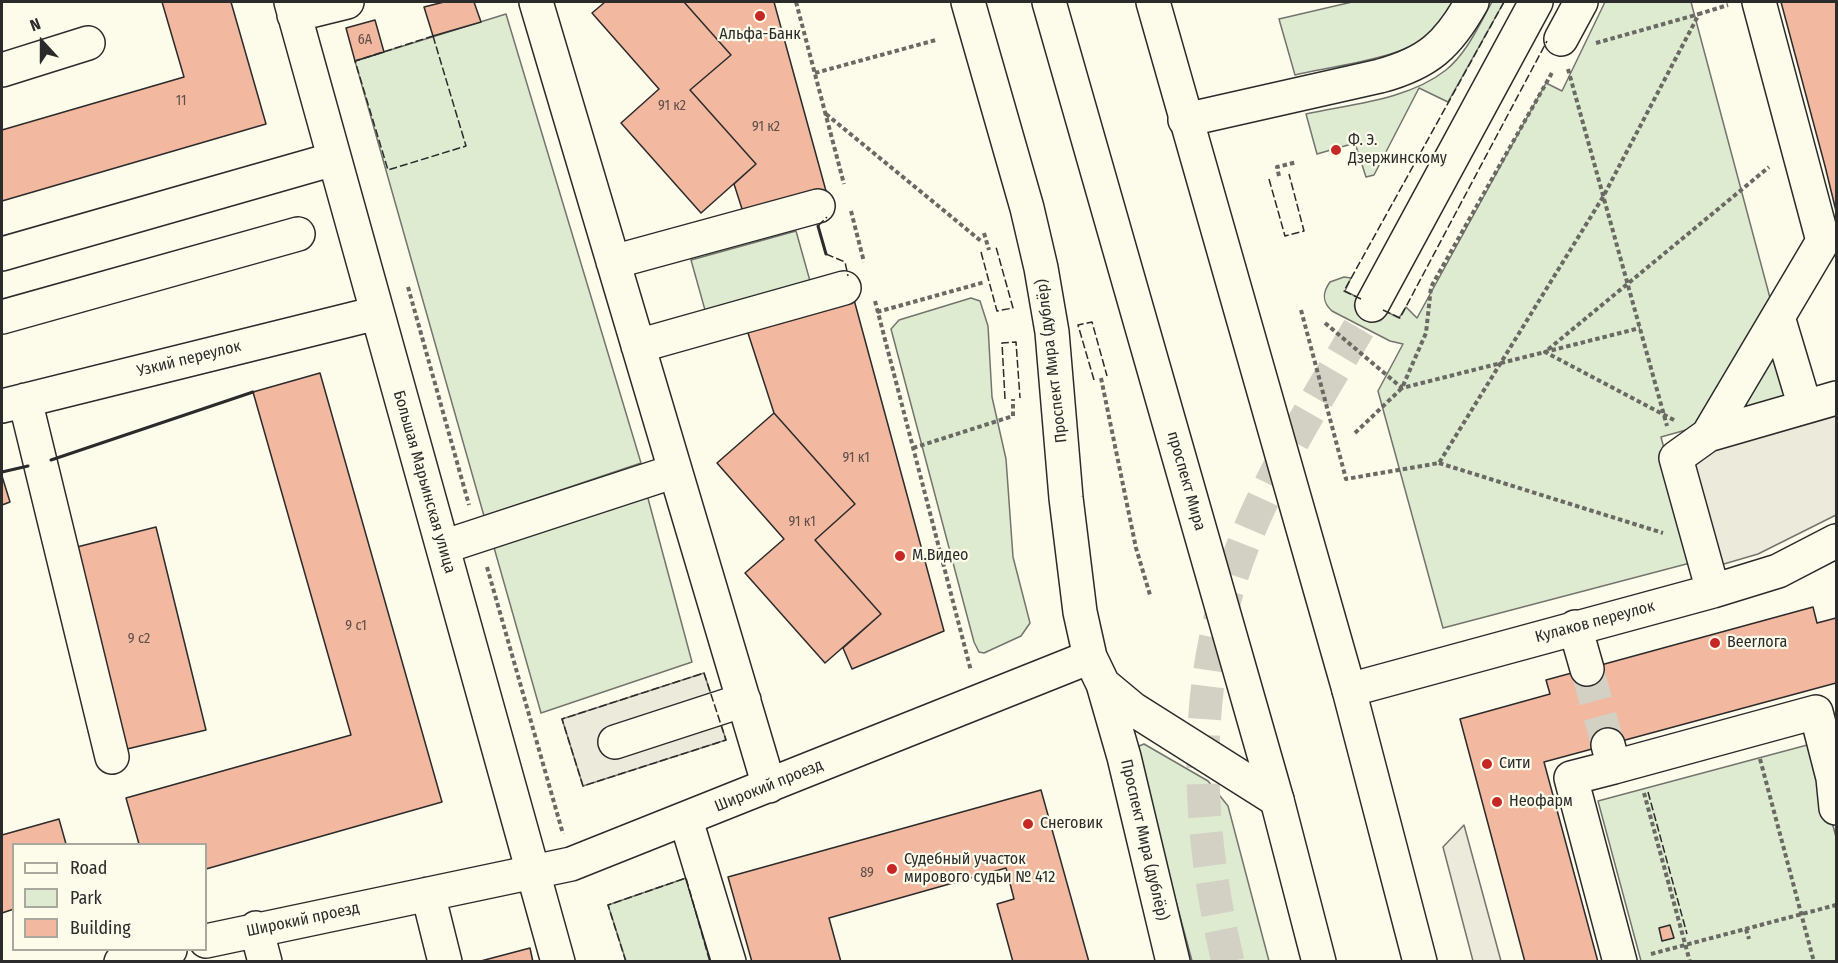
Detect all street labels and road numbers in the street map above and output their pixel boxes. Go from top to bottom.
street label: Проспект Мира (дублёр) [1032,278,1072,444]
street label: Узкий переулок [135,337,243,381]
street label: Большая Марьинская улица [389,388,459,576]
street label: проспект Мира [1163,429,1209,533]
street label: Кулаков переулок [1533,597,1657,647]
street label: Широкий проезд [712,756,826,816]
street label: Проспект Мира (дублёр) [1116,757,1172,923]
street label: Широкий проезд [245,899,361,941]

